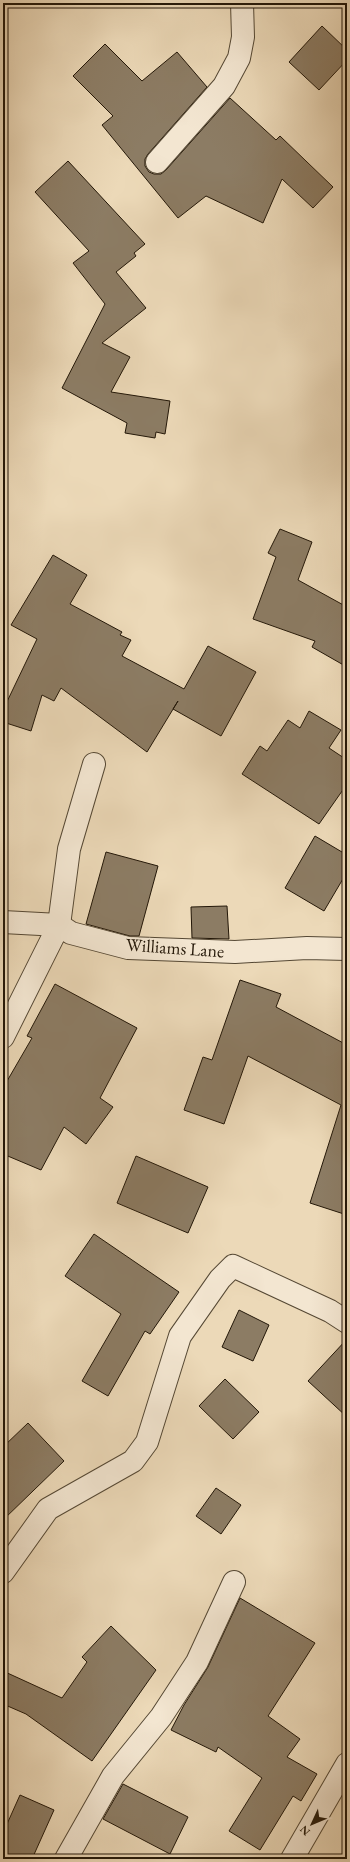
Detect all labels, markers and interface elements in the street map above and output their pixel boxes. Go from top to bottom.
street label: Williams Lane [125,933,225,962]
north arrow [292,1804,332,1844]
text: N [297,1823,313,1839]

